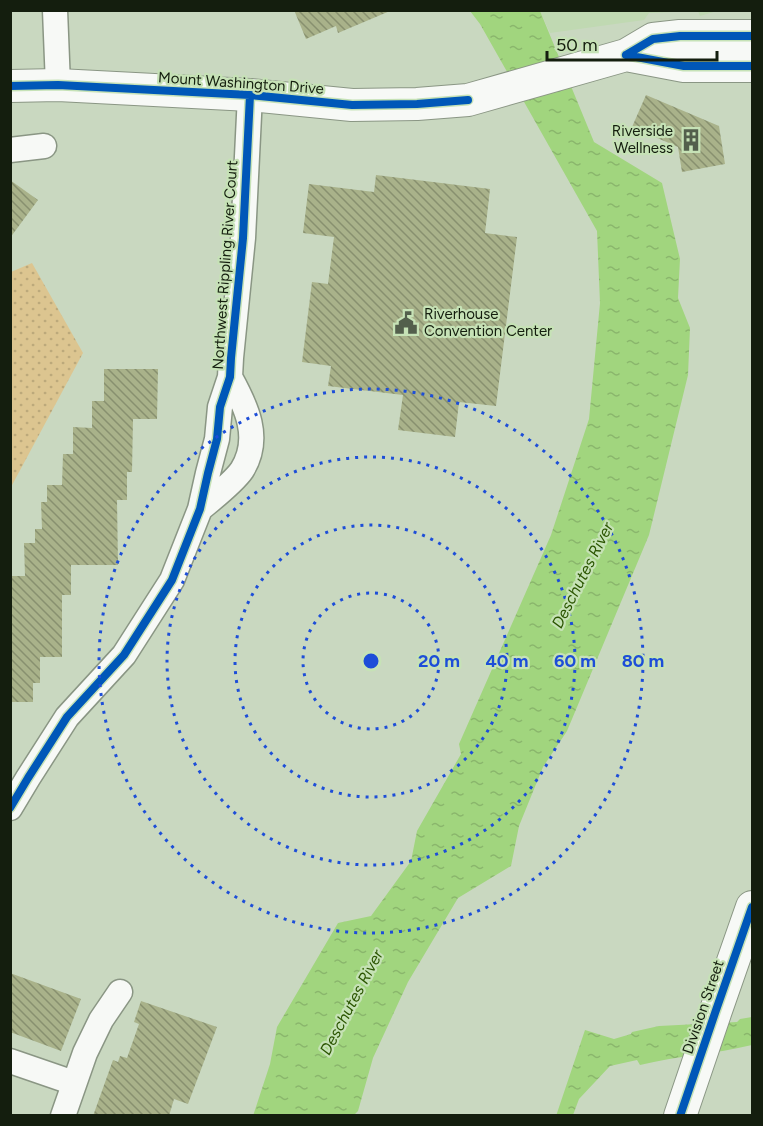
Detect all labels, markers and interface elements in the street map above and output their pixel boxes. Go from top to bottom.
scale bar [547,24,716,62]
text: 50 m [556,34,598,56]
street label: Mount Washington Drive [158,68,324,98]
place label: Riverside Wellness [612,122,673,157]
building icon: Riverside Wellness [678,127,704,153]
street label: Northwest Rippling River Court [209,159,241,370]
place label: Riverhouse Convention Center [424,305,552,340]
public building icon: Riverhouse Convention Center [393,310,419,336]
water label: Deschutes River [548,519,618,631]
text: 20 m [418,650,460,672]
text: 40 m [485,650,529,672]
text: 60 m [554,650,596,672]
text: 80 m [622,650,664,672]
centre of rings [361,651,381,671]
water label: Deschutes River [316,946,387,1058]
street label: Division Street [678,957,728,1056]

